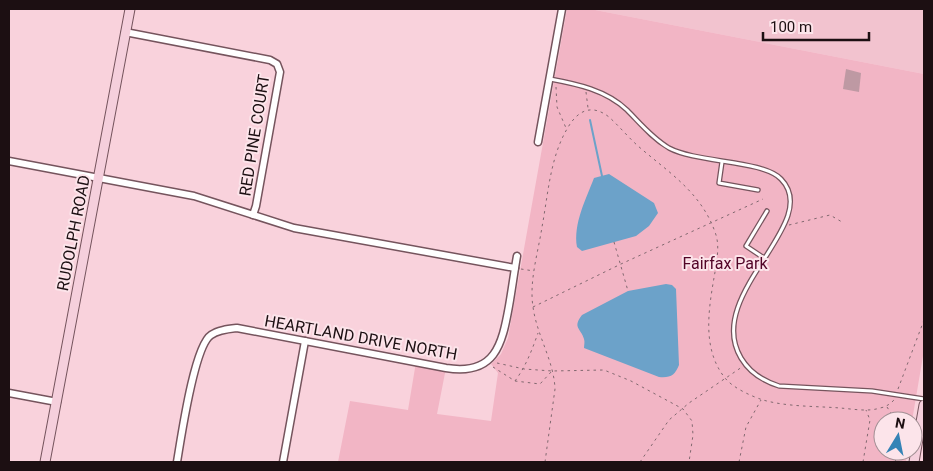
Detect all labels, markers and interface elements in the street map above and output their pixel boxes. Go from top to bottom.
scale bar [763,10,869,42]
text: 100 m [770,18,812,36]
street label: RED PINE COURT [235,72,274,197]
street label: RUDOLPH ROAD [53,174,94,293]
park label: Fairfax Park [682,254,768,273]
street label: HEARTLAND DRIVE NORTH [263,311,459,364]
north arrow [873,411,923,461]
text: N [894,414,907,432]

